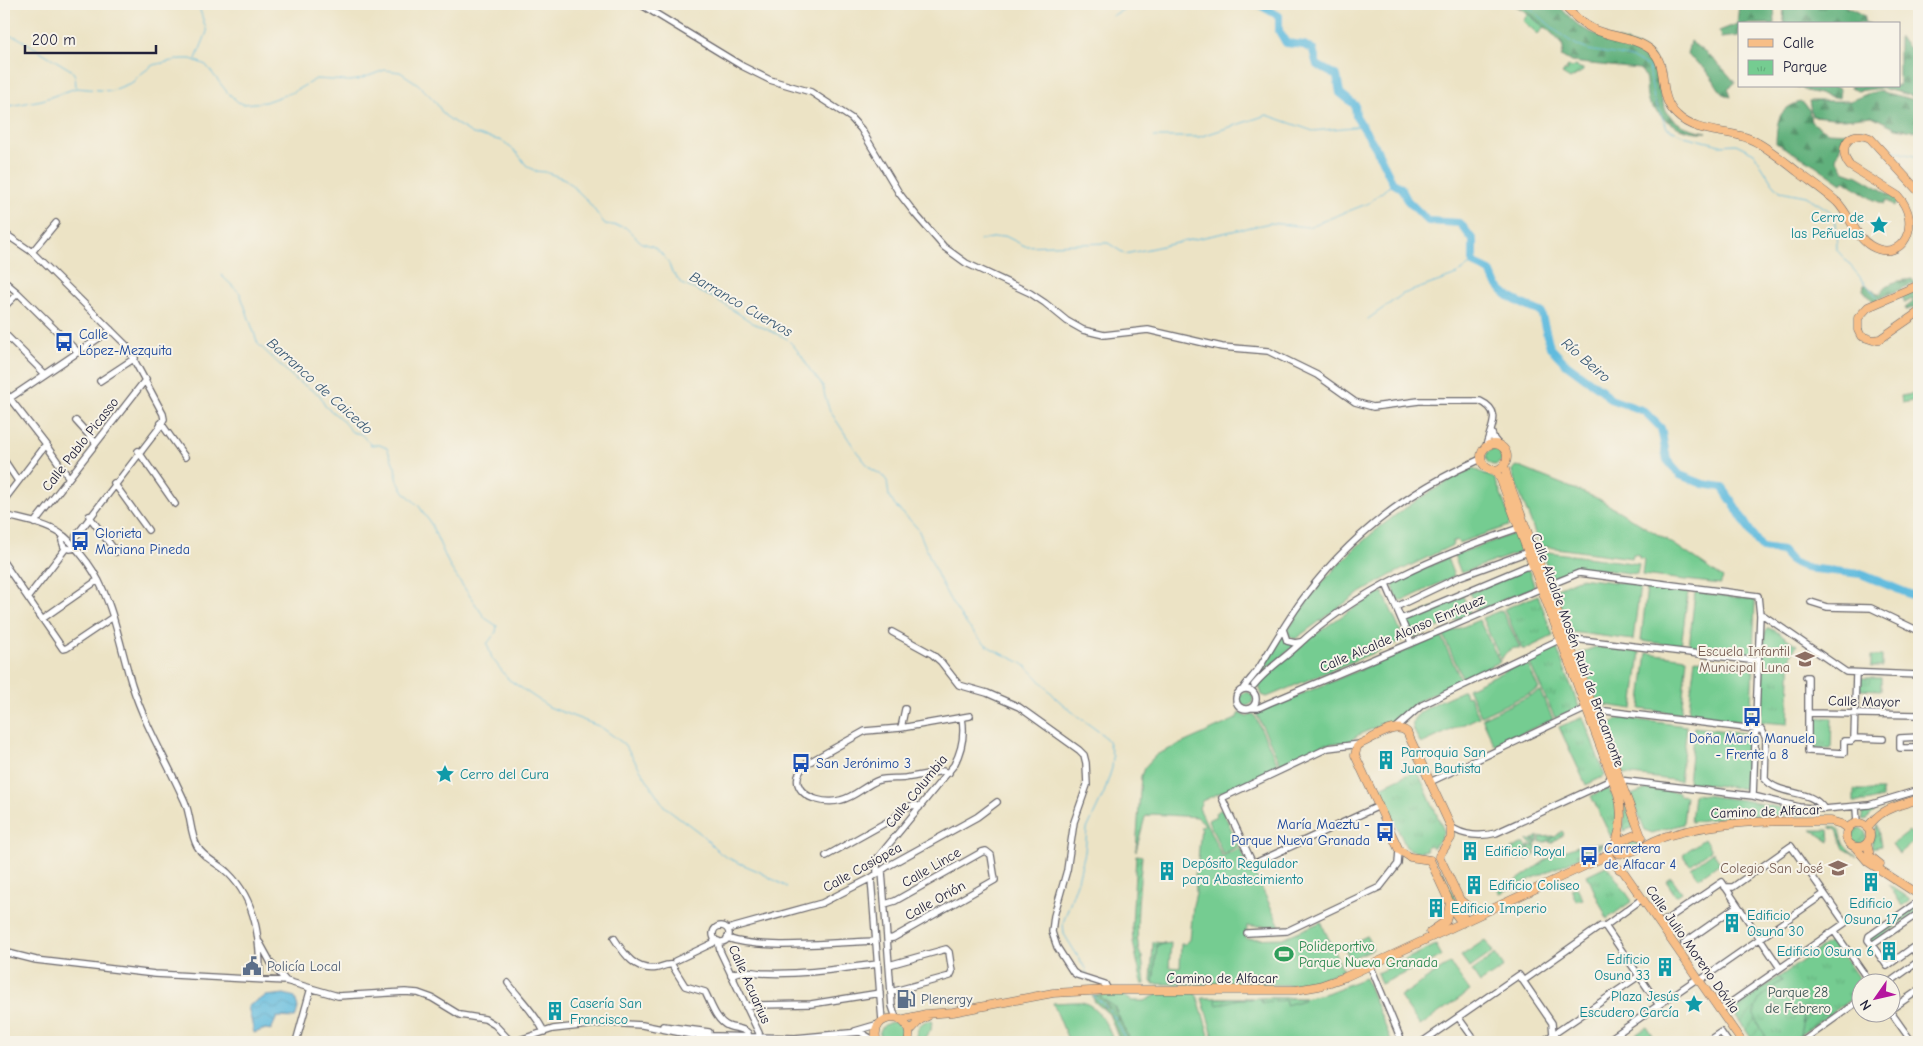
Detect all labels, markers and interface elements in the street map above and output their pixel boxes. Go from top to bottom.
scale bar [25,22,156,54]
legend [1738,22,1900,88]
text: 200 m [32,31,76,49]
text: Calle [1783,34,1815,52]
text: Parque [1783,58,1828,76]
place label: Cerro de las Peñuelas [1791,209,1864,242]
place icon: Cerro de las Peñuelas [1868,214,1890,236]
water label: Barranco Cuervos [686,267,796,341]
place label: Calle López-Mezquita [79,326,172,359]
bus stop icon: Calle López-Mezquita [53,331,75,353]
water label: Barranco de Caicedo [263,334,377,438]
water label: Río Beiro [1558,334,1614,386]
street label: Calle Pablo Picasso [38,394,122,495]
place label: Glorieta Mariana Pineda [95,525,190,558]
bus stop icon: Glorieta Mariana Pineda [69,530,91,552]
street label: Calle Alcalde Mosén Rubí de Bracamonte [1527,531,1628,769]
street label: Calle Alcalde Alonso Enríquez [1317,591,1487,676]
place label: Escuela Infantil Municipal Luna [1698,643,1790,676]
school or university icon: Escuela Infantil Municipal Luna [1794,648,1816,670]
street label: Calle Mayor [1828,692,1900,711]
bus stop icon: Doña María Manuela - Frente a 8 [1741,706,1763,728]
place label: Doña María Manuela - Frente a 8 [1689,730,1815,763]
place label: Parroquia San Juan Bautista [1401,744,1486,777]
building icon: Parroquia San Juan Bautista [1375,749,1397,771]
street label: Calle Columbia [882,751,951,831]
bus stop icon: San Jerónimo 3 [790,752,812,774]
place label: San Jerónimo 3 [816,755,911,772]
place icon: Cerro del Cura [434,763,456,785]
place label: Cerro del Cura [460,766,549,783]
street label: Camino de Alfacar [1710,801,1822,822]
place label: María Maeztu - Parque Nueva Granada [1231,816,1370,849]
bus stop icon: María Maeztu - Parque Nueva Granada [1374,821,1396,843]
street label: Calle Casiopea [820,839,905,896]
building icon: Edificio Royal [1459,840,1481,862]
place label: Carretera de Alfacar 4 [1604,840,1676,873]
place label: Edificio Royal [1485,843,1565,860]
street label: Calle Lince [899,844,964,891]
bus stop icon: Carretera de Alfacar 4 [1578,845,1600,867]
place label: Depósito Regulador para Abastecimiento [1182,855,1304,888]
school or university icon: Colegio San José [1827,857,1849,879]
building icon: Depósito Regulador para Abastecimiento [1156,860,1178,882]
place label: Colegio San José [1720,860,1823,877]
building icon: Edificio Osuna 17 [1860,871,1882,893]
building icon: Edificio Coliseo [1463,874,1485,896]
street label: Calle Orión [902,877,968,924]
place label: Edificio Coliseo [1489,877,1580,894]
street label: Calle Julio Moreno Dávila [1642,882,1743,1016]
place label: Edificio Osuna 17 [1844,895,1898,928]
building icon: Edificio Imperio [1425,897,1447,919]
place label: Edificio Imperio [1451,900,1547,917]
place label: Edificio Osuna 30 [1747,907,1804,940]
building icon: Edificio Osuna 30 [1721,912,1743,934]
place label: Polideportivo Parque Nueva Granada [1299,938,1438,971]
building icon: Edificio Osuna 6 [1878,940,1900,962]
street label: Calle Acuarius [725,942,775,1026]
sports icon: Polideportivo Parque Nueva Granada [1273,943,1295,965]
place label: Edificio Osuna 6 [1777,943,1874,960]
place label: Edificio Osuna 33 [1594,951,1650,984]
public building icon: Policía Local [241,955,263,977]
building icon: Edificio Osuna 33 [1654,956,1676,978]
place label: Policía Local [267,958,341,975]
street label: Camino de Alfacar [1166,970,1278,987]
north arrow [1850,974,1900,1024]
park label: Parque 28 de Febrero [1765,984,1831,1017]
fuel station icon: Plenergy [895,988,917,1010]
place label: Plaza Jesús Escudero García [1579,988,1679,1021]
place label: Plenergy [921,991,973,1008]
place icon: Plaza Jesús Escudero García [1683,993,1705,1015]
place label: Casería San Francisco [570,995,642,1028]
text: N [1856,996,1875,1014]
building icon: Casería San Francisco [544,1000,566,1022]

